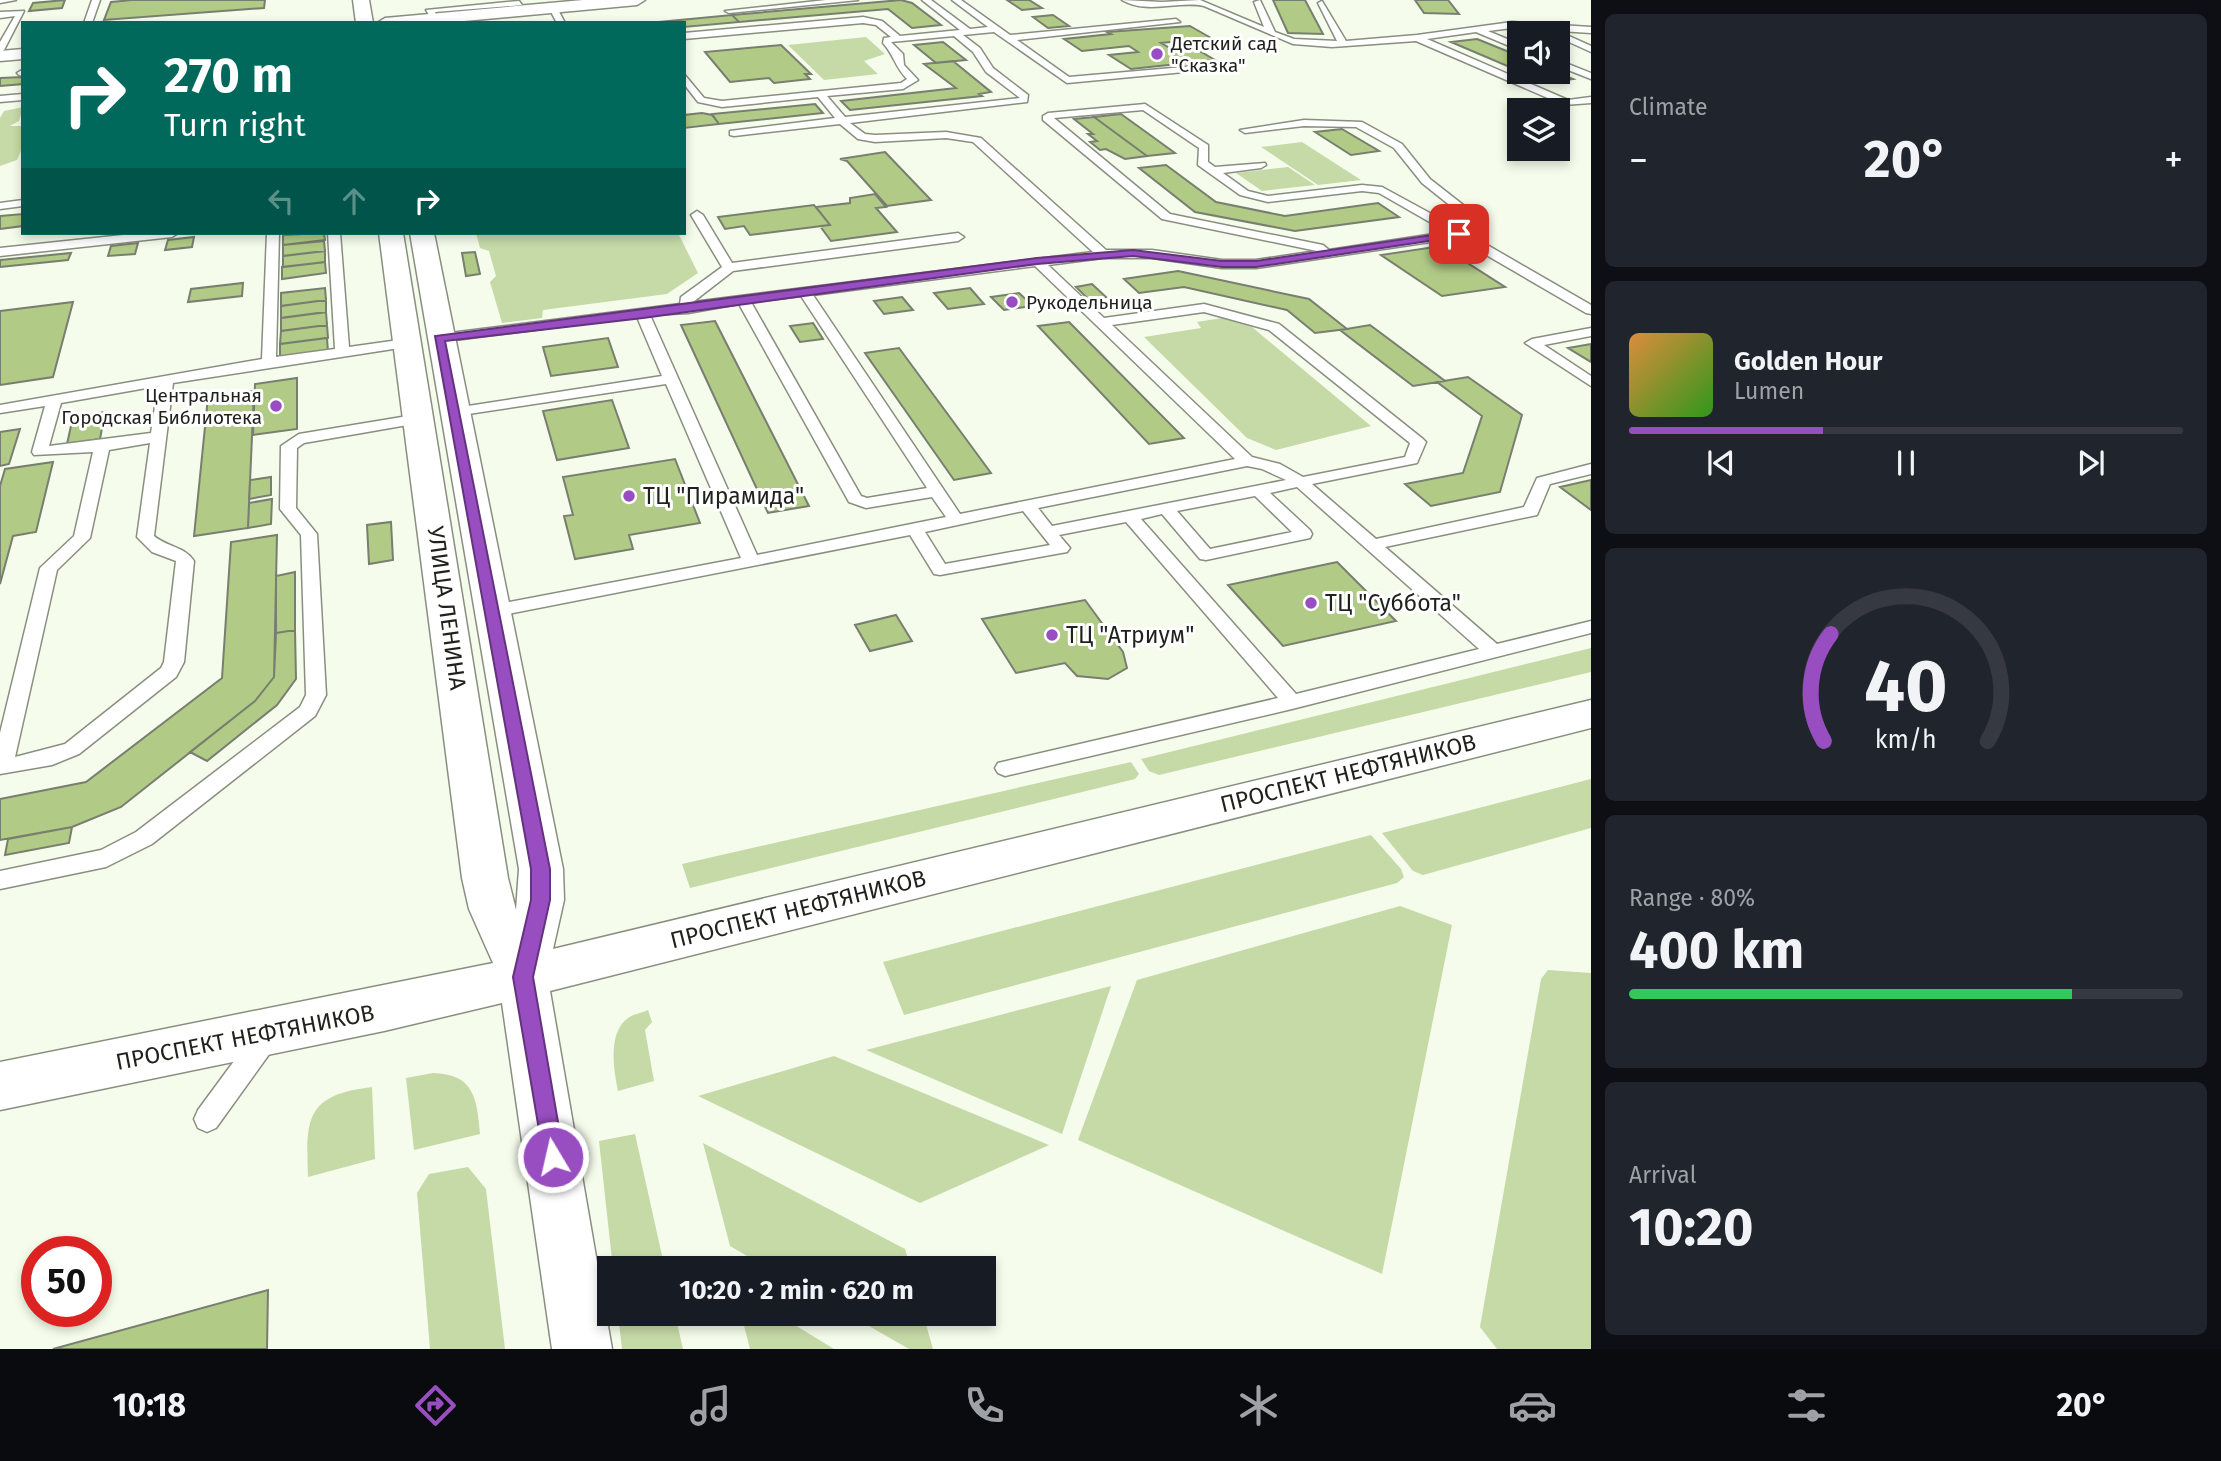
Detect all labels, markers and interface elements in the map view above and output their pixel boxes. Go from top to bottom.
map controls [1507,21,1570,161]
button: sound [1507,21,1570,84]
place label: Детский сад "Сказка" [1170,32,1277,77]
text: 270 m [164,46,293,105]
marker: Детский сад "Сказка" [1149,46,1165,62]
icon: right [49,49,140,140]
text: Climate [1629,93,1708,121]
button: layers [1507,98,1570,161]
text: Turn right [164,106,306,144]
text: 20° [1864,128,1948,191]
text: − [1629,137,1648,183]
text: + [2164,137,2183,183]
icon: left [262,182,300,220]
icon: ahead [335,182,373,220]
icon: right [408,182,446,220]
pin [1429,204,1489,264]
icon: arrive [1440,215,1478,253]
place label: Рукодельница [1026,291,1152,314]
marker: Рукодельница [1004,294,1020,310]
text: Golden Hour [1734,346,1882,377]
text: Lumen [1734,377,1804,405]
place label: Центральная Городская Библиотека [61,384,262,429]
marker: Центральная Городская Библиотека [268,398,284,414]
icon: previous [1702,444,1740,482]
icon: pause [1887,444,1925,482]
icon: next [2072,444,2110,482]
place label: ТЦ "Пирамида" [643,482,804,510]
marker: ТЦ "Пирамида" [621,488,637,504]
street label: УЛИЦА ЛЕНИНА [422,524,472,692]
place label: ТЦ "Суббота" [1325,589,1461,617]
marker: ТЦ "Суббота" [1303,595,1319,611]
place label: ТЦ "Атриум" [1066,621,1194,649]
marker: ТЦ "Атриум" [1044,627,1060,643]
text: 40 [1864,643,1948,730]
text: km/h [1875,724,1937,754]
street label: ПРОСПЕКТ НЕФТЯНИКОВ [1217,728,1479,818]
street label: ПРОСПЕКТ НЕФТЯНИКОВ [667,864,929,954]
text: Range · 80% [1629,884,1755,912]
text: 400 km [1629,919,1804,982]
street label: ПРОСПЕКТ НЕФТЯНИКОВ [113,998,377,1076]
position arrow [516,1120,590,1194]
text: Arrival [1629,1161,1696,1189]
text: 10:20 [1629,1196,1753,1259]
speed limit sign: 50 [21,1236,112,1327]
text: 10:20 · 2 min · 620 m [679,1275,914,1306]
icon: directions [411,1381,460,1430]
icon: music [686,1381,735,1430]
icon: phone [960,1381,1009,1430]
icon: climate [1234,1381,1283,1430]
icon: car [1508,1381,1557,1430]
icon: filters [1782,1381,1831,1430]
text: 10:18 [113,1386,186,1424]
text: 20° [2056,1386,2108,1424]

